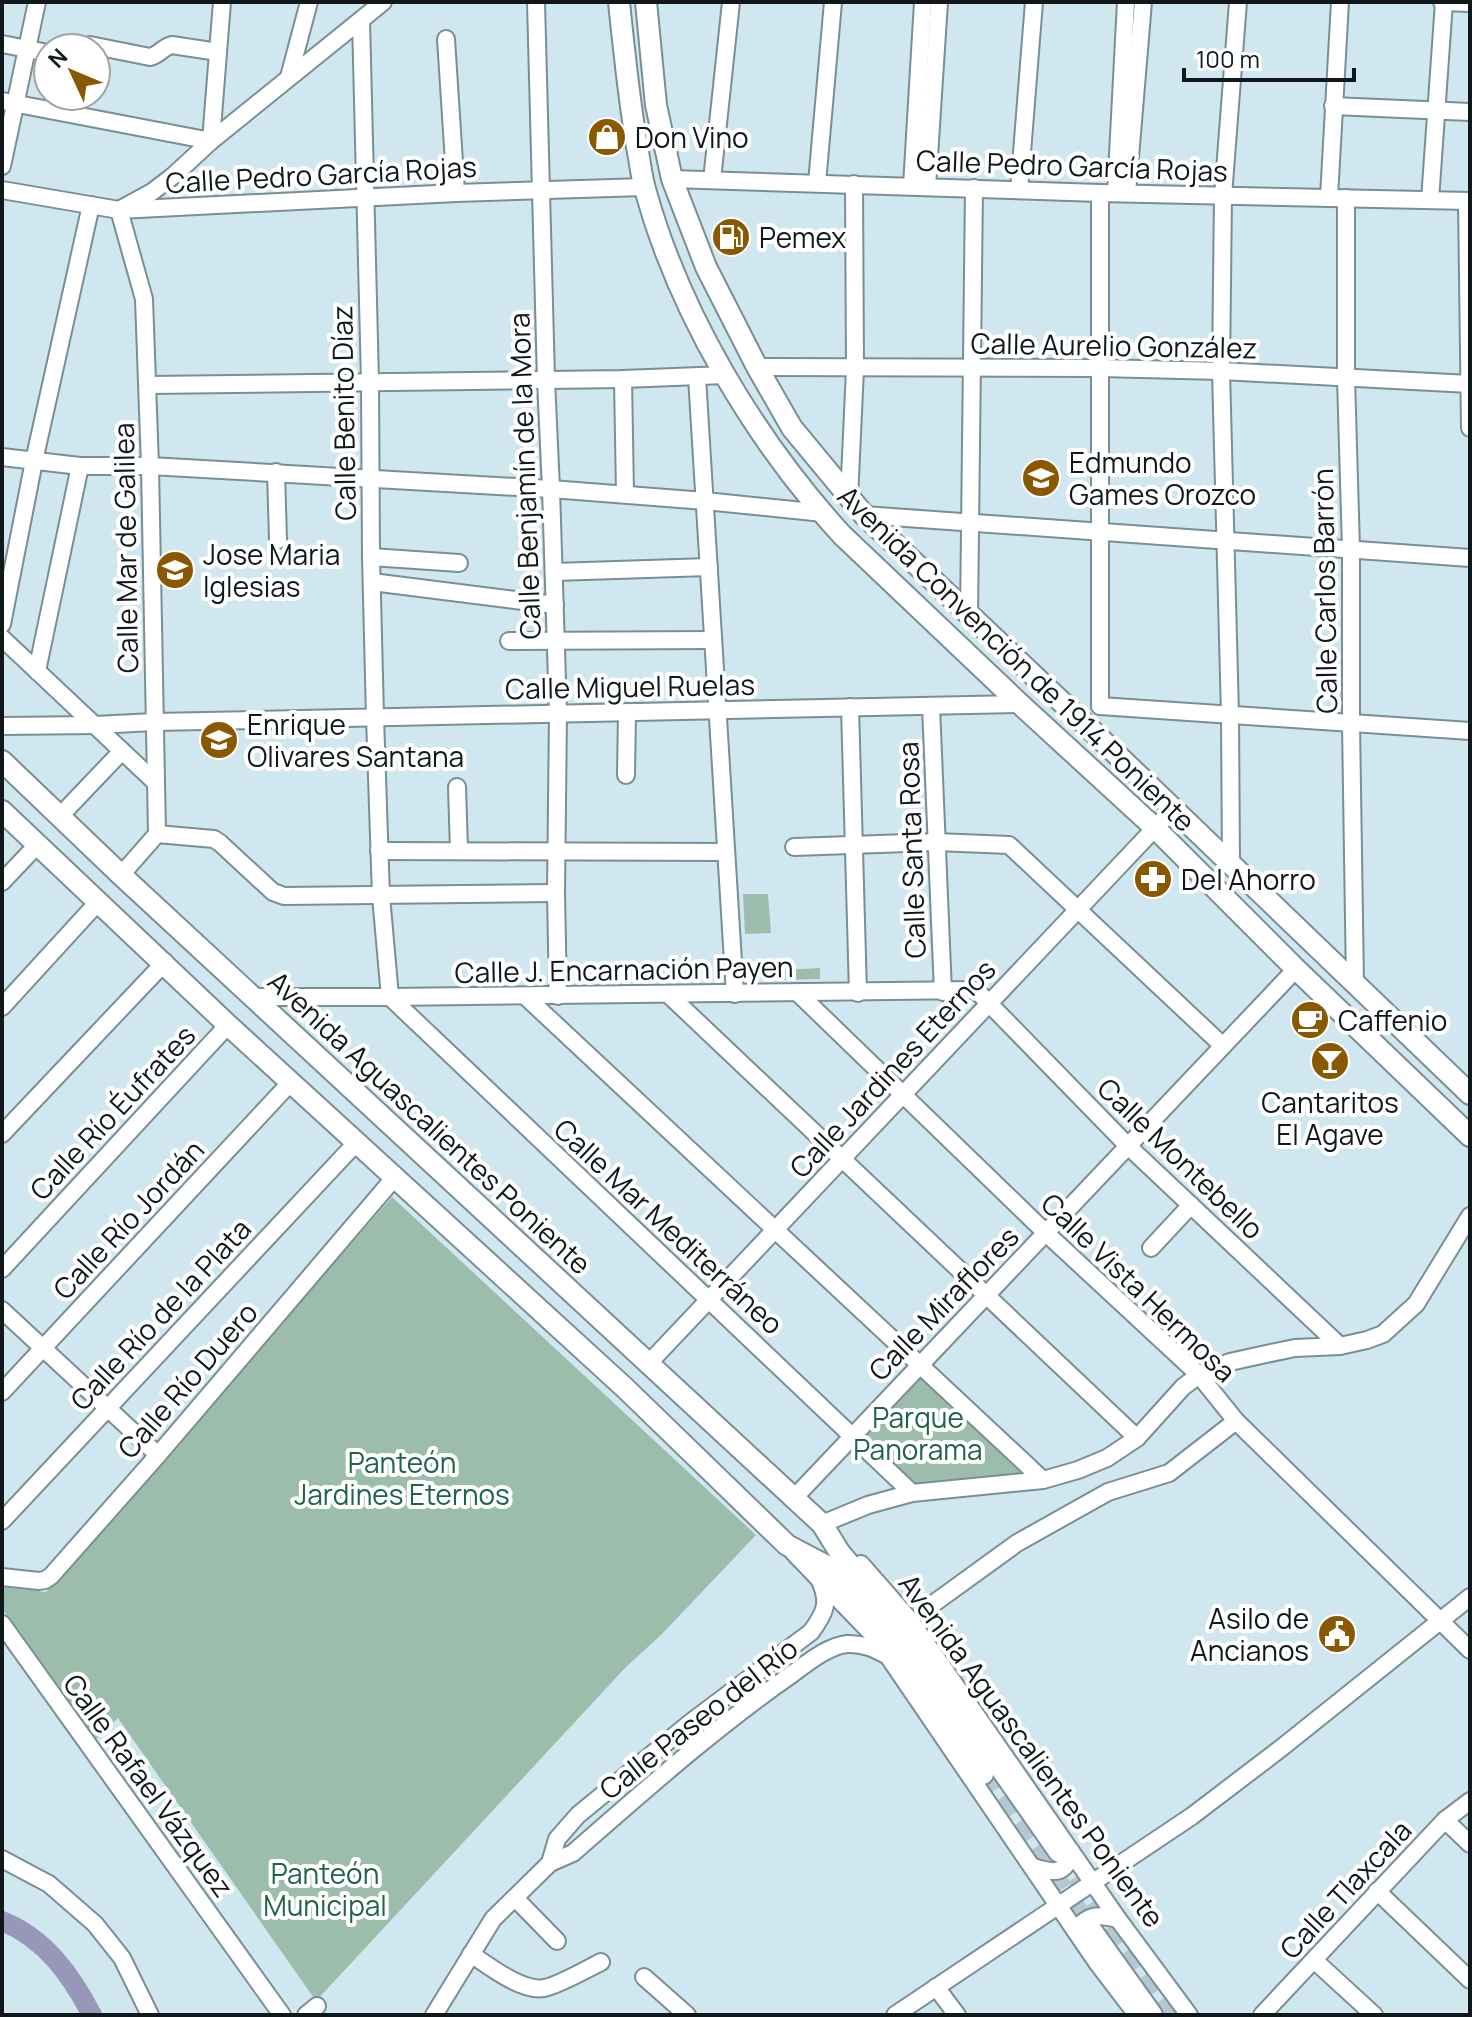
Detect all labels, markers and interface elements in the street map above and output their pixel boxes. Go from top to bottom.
north arrow [32,32,112,112]
scale bar [1184,32,1354,82]
text: N [41,42,74,74]
text: 100 m [1196,42,1260,75]
shop icon: Don Vino [586,116,628,158]
place label: Don Vino [635,118,749,156]
street label: Calle Pedro García Rojas [916,141,1228,189]
street label: Calle Pedro García Rojas [164,147,478,201]
fuel station icon: Pemex [710,216,752,258]
place label: Pemex [759,218,846,256]
street label: Calle Benito Díaz [322,305,364,521]
street label: Calle Benjamín de la Mora [499,312,549,640]
street label: Calle Aurelio González [970,324,1258,366]
street label: Calle Mar de Galilea [104,422,146,674]
place label: Edmundo Games Orozco [1069,443,1256,513]
school or university icon: Edmundo Games Orozco [1020,457,1062,499]
street label: Calle Carlos Barrón [1303,468,1345,714]
street label: Avenida Convención de 1914 Poniente [830,477,1204,839]
place label: Jose Maria Iglesias [203,535,340,605]
school or university icon: Jose Maria Iglesias [154,549,196,591]
street label: Calle Miguel Ruelas [505,665,755,707]
place label: Enrique Olivares Santana [247,705,464,775]
school or university icon: Enrique Olivares Santana [198,719,240,761]
street label: Calle Santa Rosa [888,741,934,959]
pharmacy icon: Del Ahorro [1132,858,1174,900]
place label: Del Ahorro [1181,860,1316,898]
street label: Calle J. Encarnación Payen [454,947,794,991]
street label: Calle Jardines Eternos [781,950,1003,1186]
street label: Avenida Aguascalientes Poniente [260,962,600,1282]
cafe icon: Caffenio [1289,999,1331,1041]
place label: Caffenio [1338,1001,1447,1039]
street label: Calle Río Éufrates [21,1016,203,1208]
bar icon: Cantaritos El Agave [1309,1040,1351,1082]
street label: Calle Montebello [1090,1069,1272,1247]
place label: Cantaritos El Agave [1261,1083,1399,1153]
street label: Calle Mar Mediterráneo [546,1110,792,1342]
street label: Calle Río Jordán [44,1131,212,1307]
street label: Calle Vista Hermosa [1034,1184,1244,1390]
street label: Calle Río de la Plata [61,1210,259,1418]
street label: Calle Miraflores [860,1218,1026,1388]
street label: Calle Río Duero [109,1294,265,1466]
park label: Parque Panorama [853,1398,983,1468]
park label: Panteón Jardines Eternos [294,1443,510,1513]
street label: Avenida Aguascalientes Poniente [891,1566,1173,1934]
place label: Asilo de Ancianos [1190,1599,1309,1669]
public building icon: Asilo de Ancianos [1316,1613,1358,1655]
street label: Calle Paseo del Río [591,1629,805,1807]
street label: Calle Rafael Vázquez [55,1666,243,1904]
street label: Calle Tlaxcala [1271,1811,1419,1967]
park label: Panteón Municipal [263,1854,387,1924]

